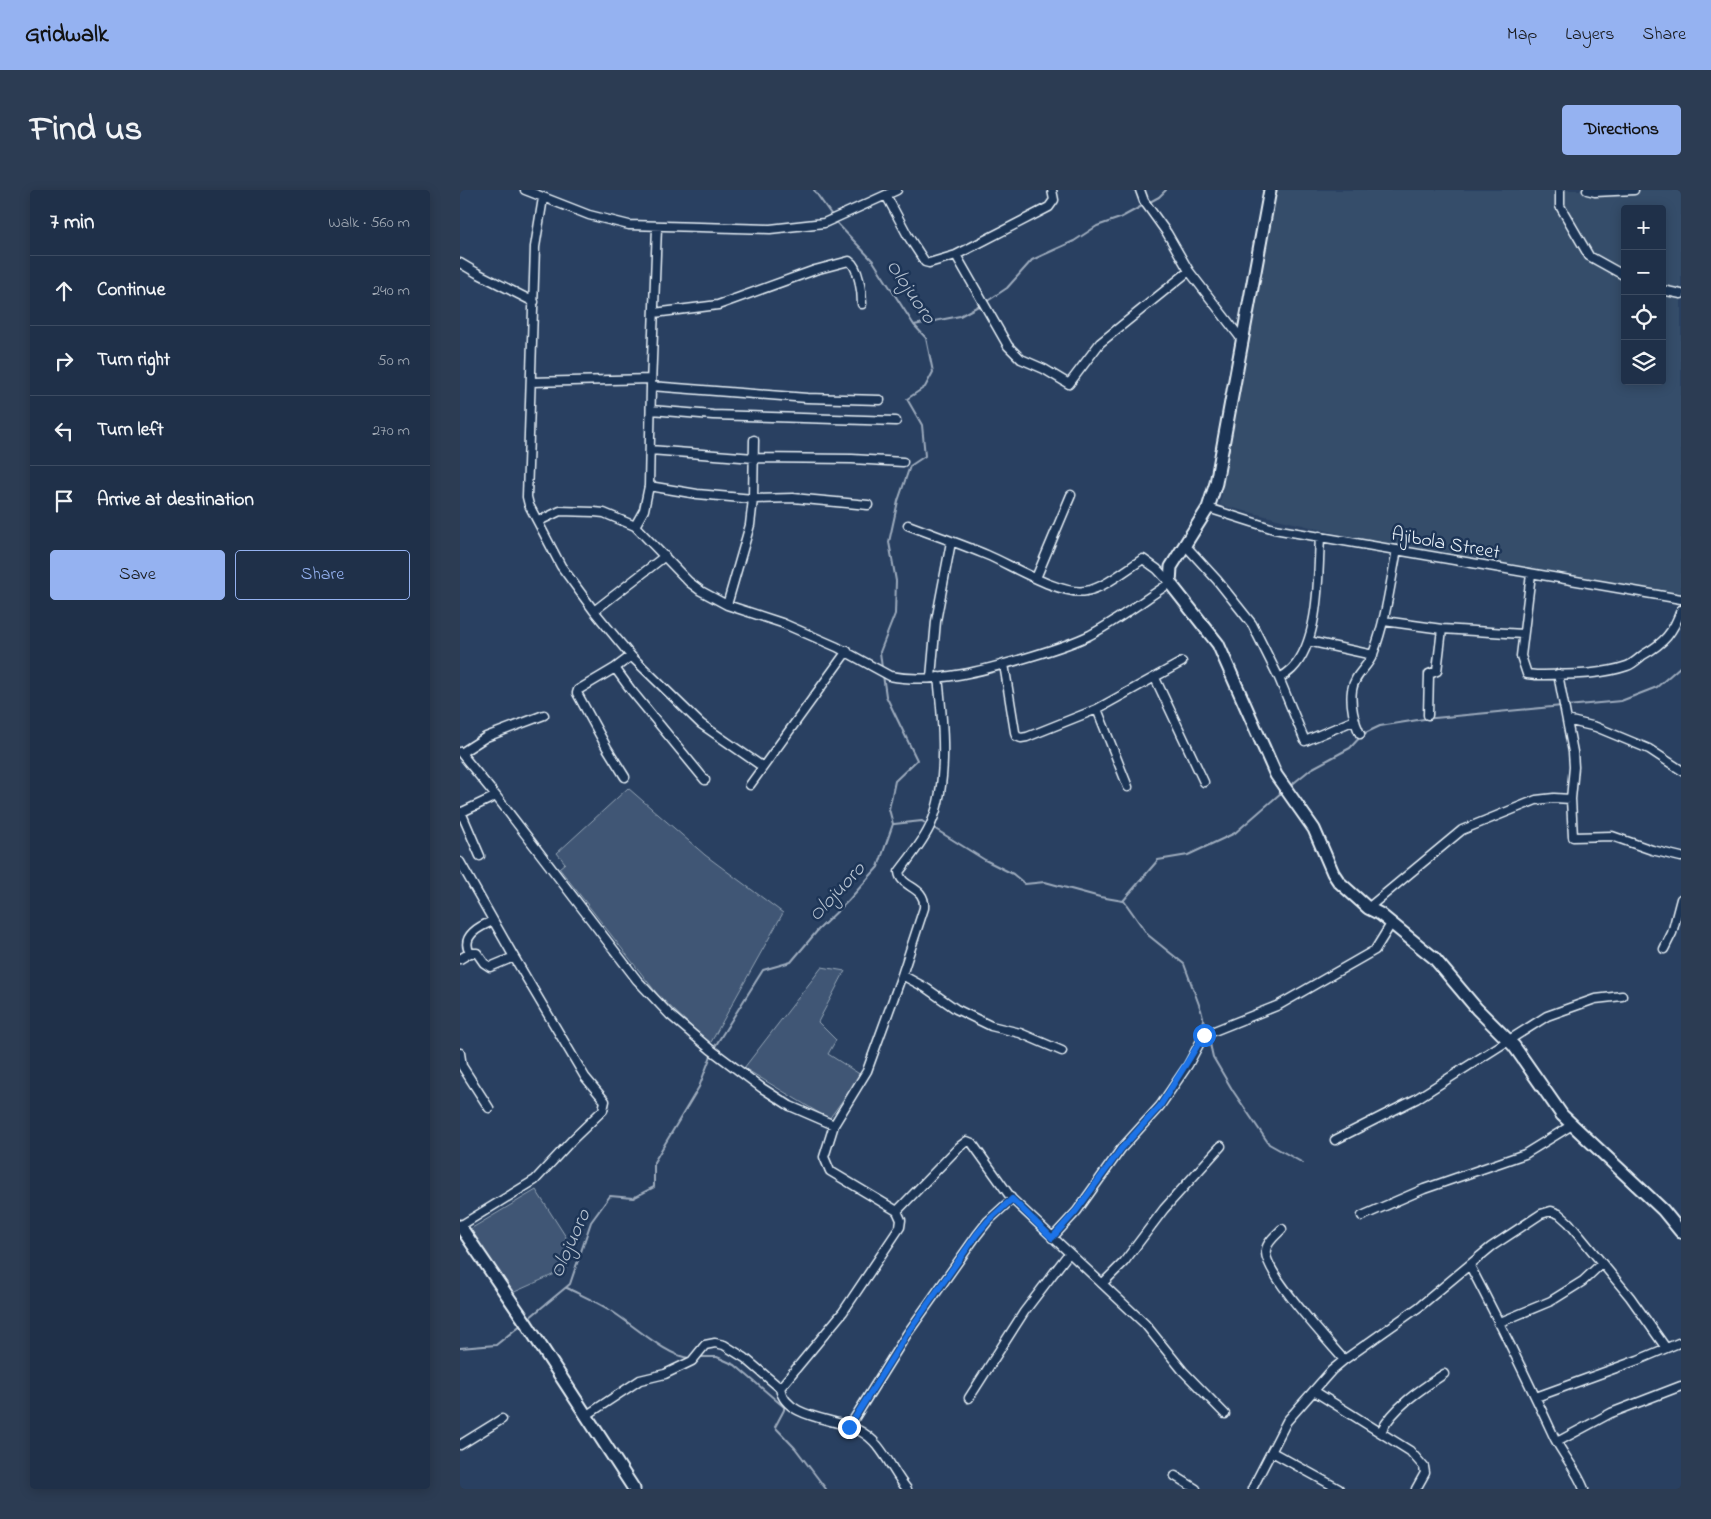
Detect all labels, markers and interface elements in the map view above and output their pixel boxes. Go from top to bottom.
text: Gridwalk [25,18,109,53]
text: Map [1507,22,1537,48]
text: Layers [1565,22,1615,48]
text: Share [1643,22,1686,48]
text: Find us [30,105,142,156]
button: Directions [1562,105,1681,155]
map controls [1621,205,1666,385]
button: + [1621,205,1666,250]
text: 7 min [50,208,94,238]
text: Walk · 560 m [328,211,410,235]
button: − [1621,250,1666,295]
water label: Olojuoro [878,254,944,331]
icon: ahead [50,277,78,305]
text: Continue [97,277,165,304]
text: 240 m [372,279,410,303]
button: locate [1621,295,1666,340]
button: layers [1621,340,1666,385]
icon: right [50,347,78,375]
text: Turn right [97,347,170,374]
text: 50 m [378,349,410,373]
icon: left [50,417,78,445]
text: Turn left [97,417,164,444]
text: 270 m [372,419,410,443]
icon: arrive [50,487,78,515]
text: Arrive at destination [97,487,254,514]
street label: Ajibola Street [1389,521,1502,568]
button: Save [50,550,225,600]
button: Share [235,550,410,600]
water label: Olojuoro [802,855,874,929]
route start [1193,1024,1216,1047]
water label: Olojuoro [542,1204,600,1283]
route end [838,1416,861,1439]

